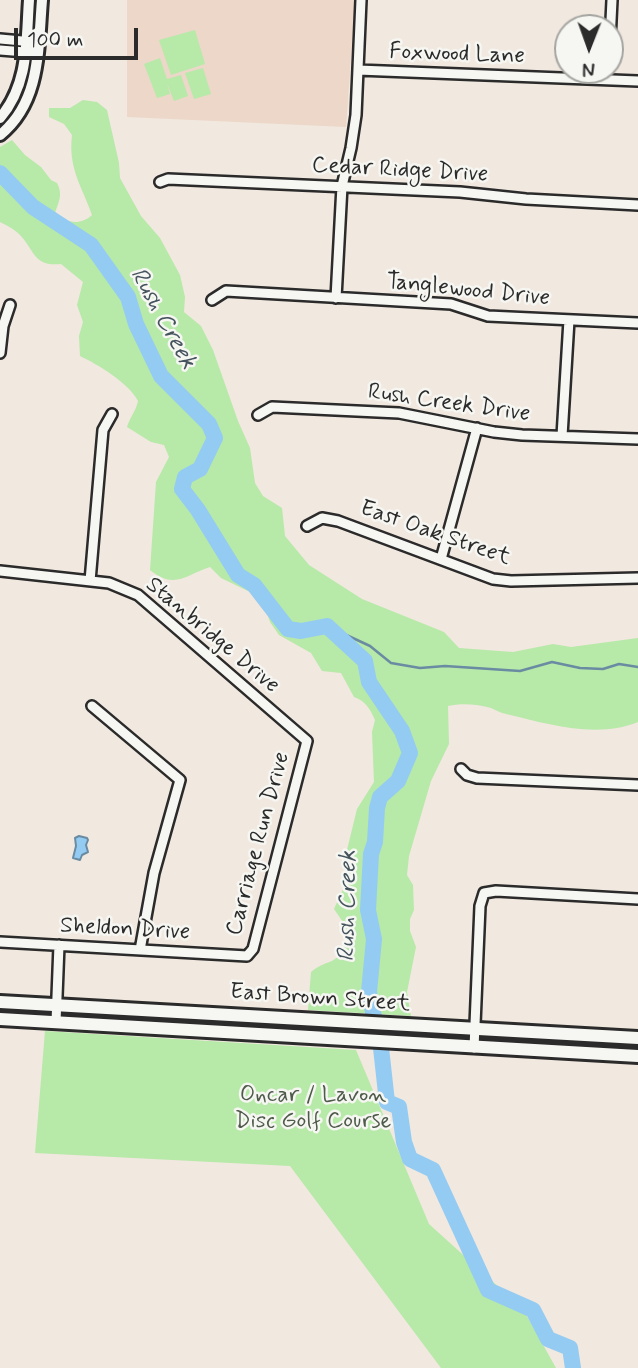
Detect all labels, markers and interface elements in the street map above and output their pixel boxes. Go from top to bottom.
scale bar [18,14,142,58]
north arrow [554,14,624,84]
text: 100 m [27,26,83,54]
street label: Foxwood Lane [389,39,525,71]
text: N [582,56,595,81]
street label: Cedar Ridge Drive [311,153,489,189]
water label: Rush Creek [122,263,202,375]
street label: Tanglewood Drive [385,269,551,313]
street label: Rush Creek Drive [366,379,532,429]
street label: East Oak Street [356,495,514,573]
street label: Stanbridge Drive [139,572,285,700]
street label: Carriage Run Drive [221,749,297,939]
water label: Rush Creek [334,850,364,962]
street label: Sheldon Drive [59,913,191,947]
street label: East Brown Street [229,979,411,1019]
park label: Oncar / Lavon Disc Golf Course [235,1082,391,1136]

